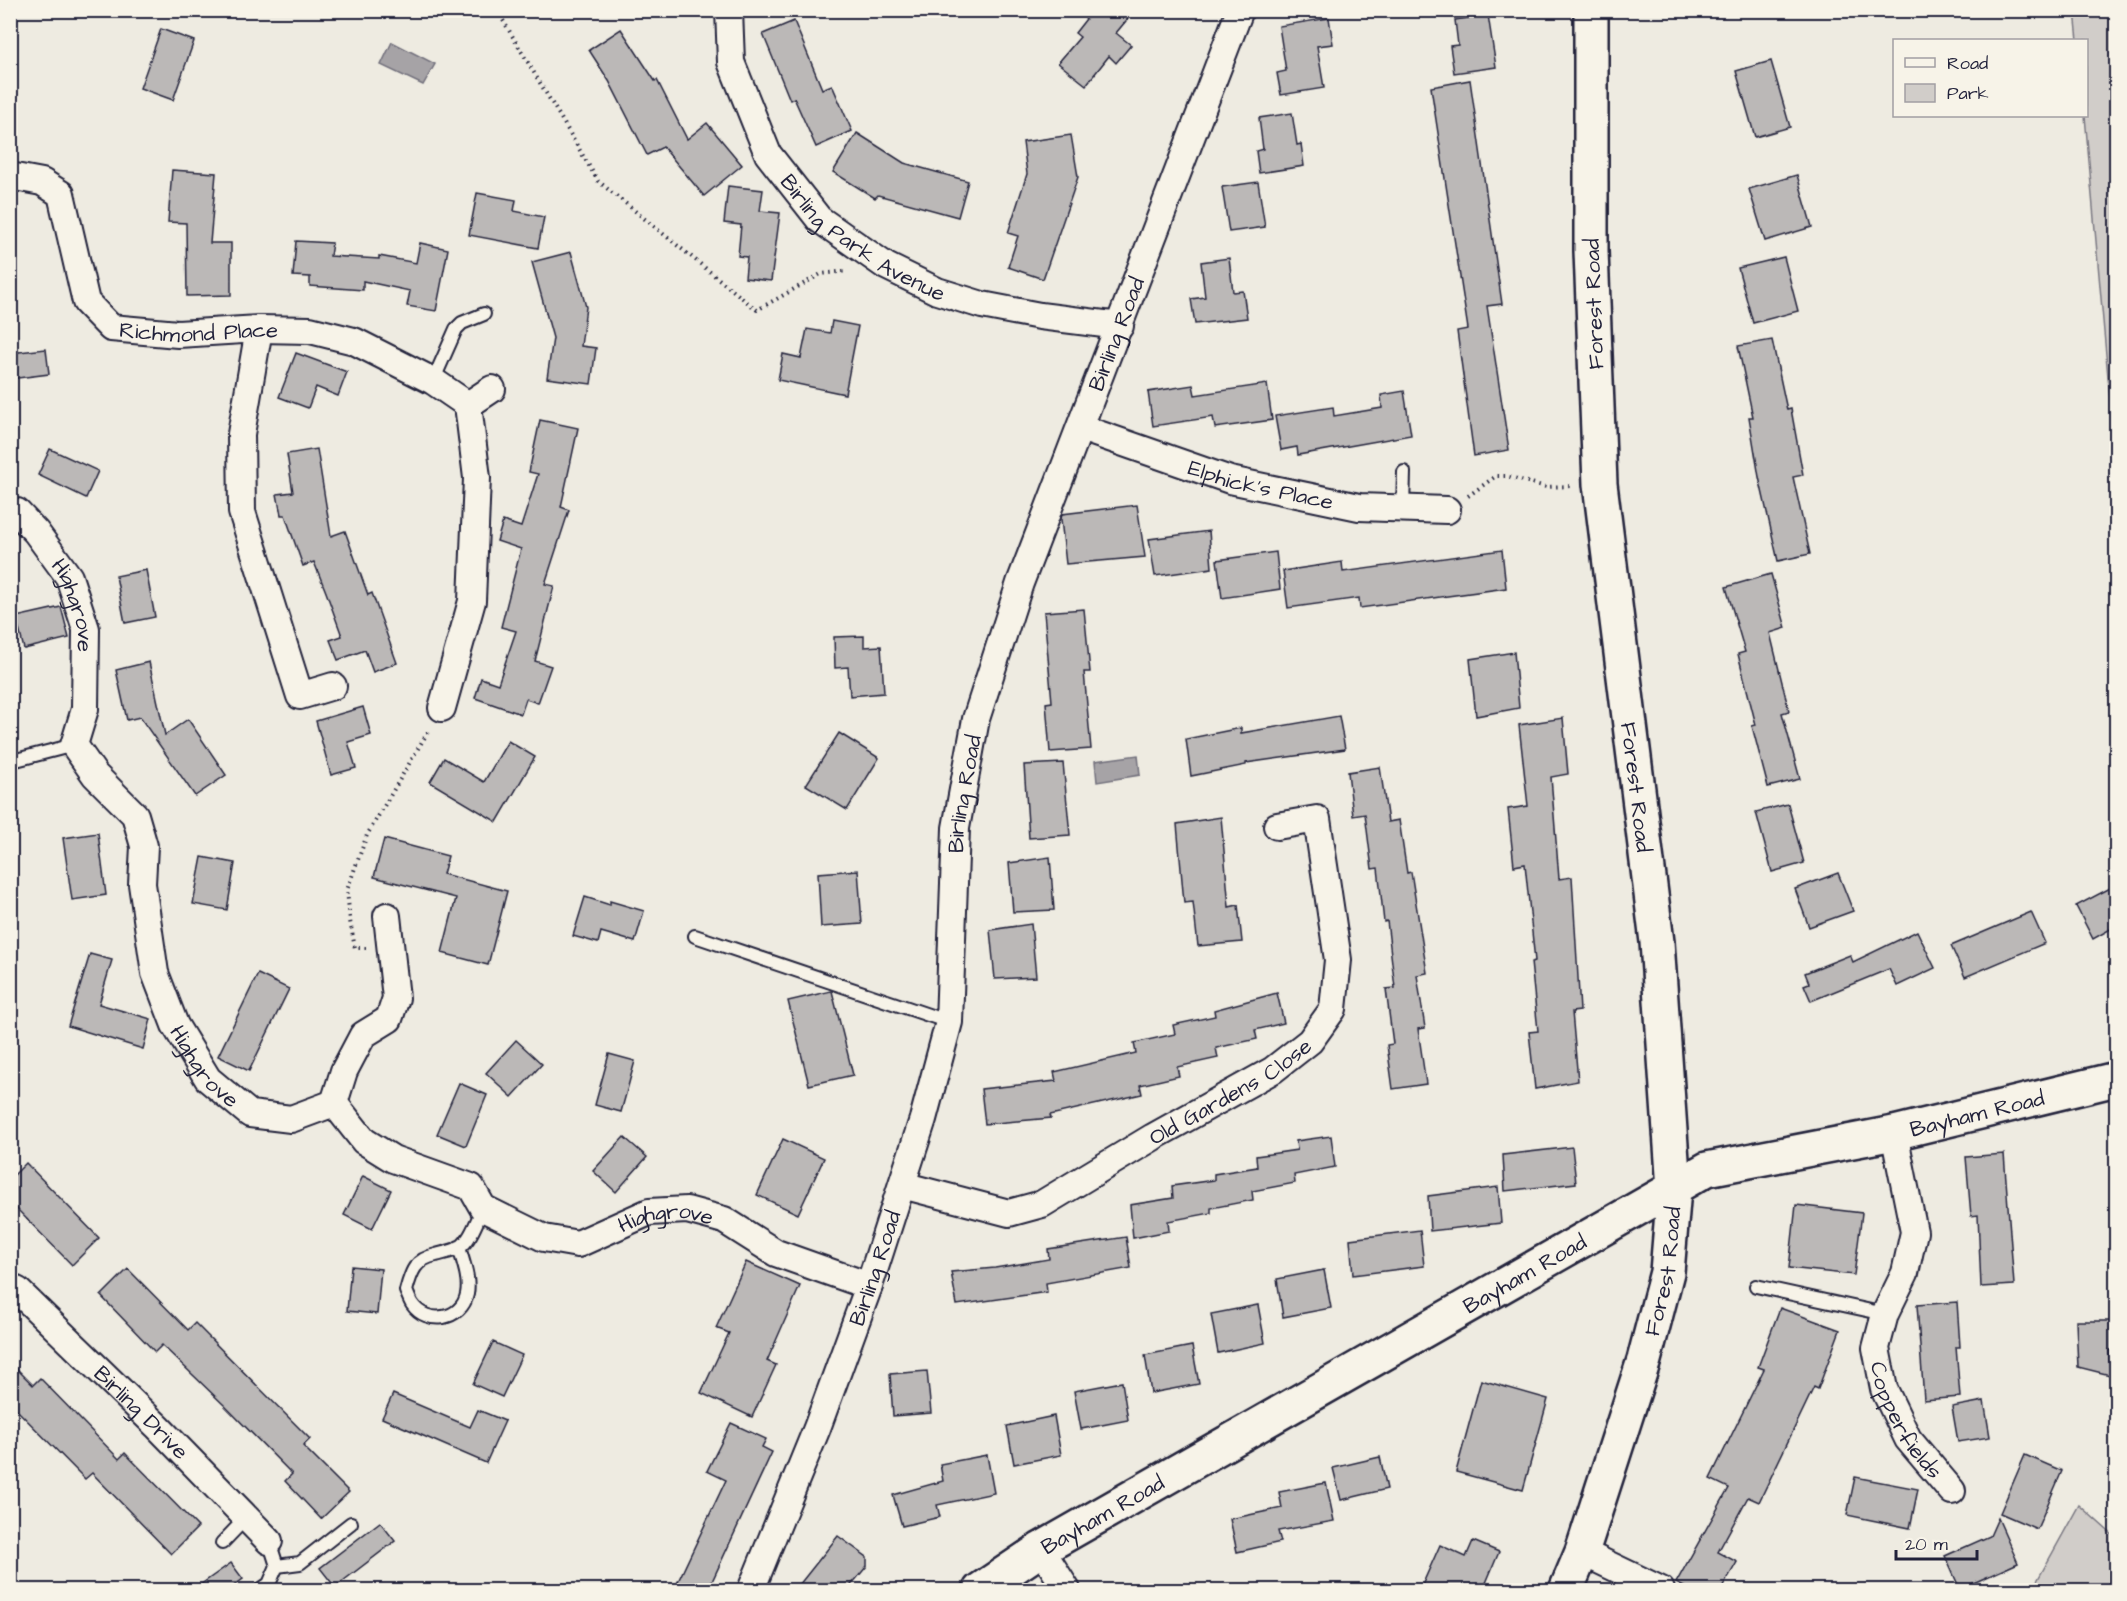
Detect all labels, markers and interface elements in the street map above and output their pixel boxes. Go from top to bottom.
legend [1893,39,2088,117]
text: Road [1947,51,1988,76]
text: Park [1947,81,1989,106]
street label: Birling Park Avenue [772,168,949,310]
street label: Forest Road [1577,238,1612,370]
street label: Birling Road [1081,273,1153,396]
street label: Richmond Place [118,315,278,351]
street label: Elphick's Place [1184,453,1336,518]
street label: Highgrove [43,552,100,652]
street label: Forest Road [1612,720,1659,854]
street label: Birling Road [941,732,990,854]
street label: Highgrove [162,1019,245,1116]
street label: Old Gardens Close [1143,1031,1319,1153]
street label: Bayham Road [1907,1083,2048,1146]
street label: Highgrove [613,1196,717,1241]
street label: Forest Road [1637,1206,1689,1340]
street label: Birling Road [842,1207,909,1330]
street label: Bayham Road [1458,1227,1593,1322]
street label: Birling Drive [86,1359,195,1467]
street label: Copperfields [1862,1359,1949,1486]
street label: Bayham Road [1036,1468,1170,1563]
scale bar [1896,1523,1977,1561]
text: 20 m [1905,1532,1948,1557]

